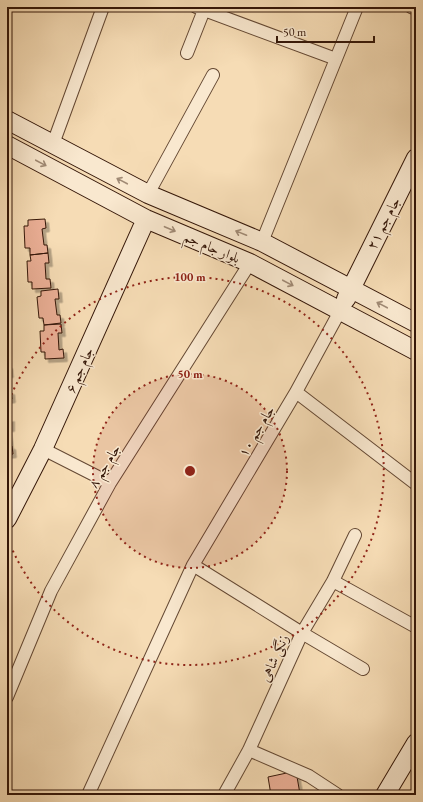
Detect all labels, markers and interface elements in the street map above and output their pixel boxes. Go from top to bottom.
scale bar [277,18,374,44]
text: 50 m [283,24,307,40]
one-way arrow [35,160,47,168]
one-way arrow [116,177,128,184]
street label: جام جم ۲۱ [362,194,408,255]
one-way arrow [163,226,175,233]
street label: بلوار جام جم [179,227,243,272]
one-way arrow [236,228,248,236]
text: 100 m [174,269,206,285]
one-way arrow [282,279,294,287]
one-way arrow [376,301,388,308]
street label: جام جم ۶ [61,344,102,398]
text: 50 m [177,366,203,382]
street label: جام جم ۱۰ [234,402,283,462]
street label: جام جم ۸ [84,441,128,494]
centre of rings [183,464,197,478]
street label: زنگی شاهی [256,631,293,685]

